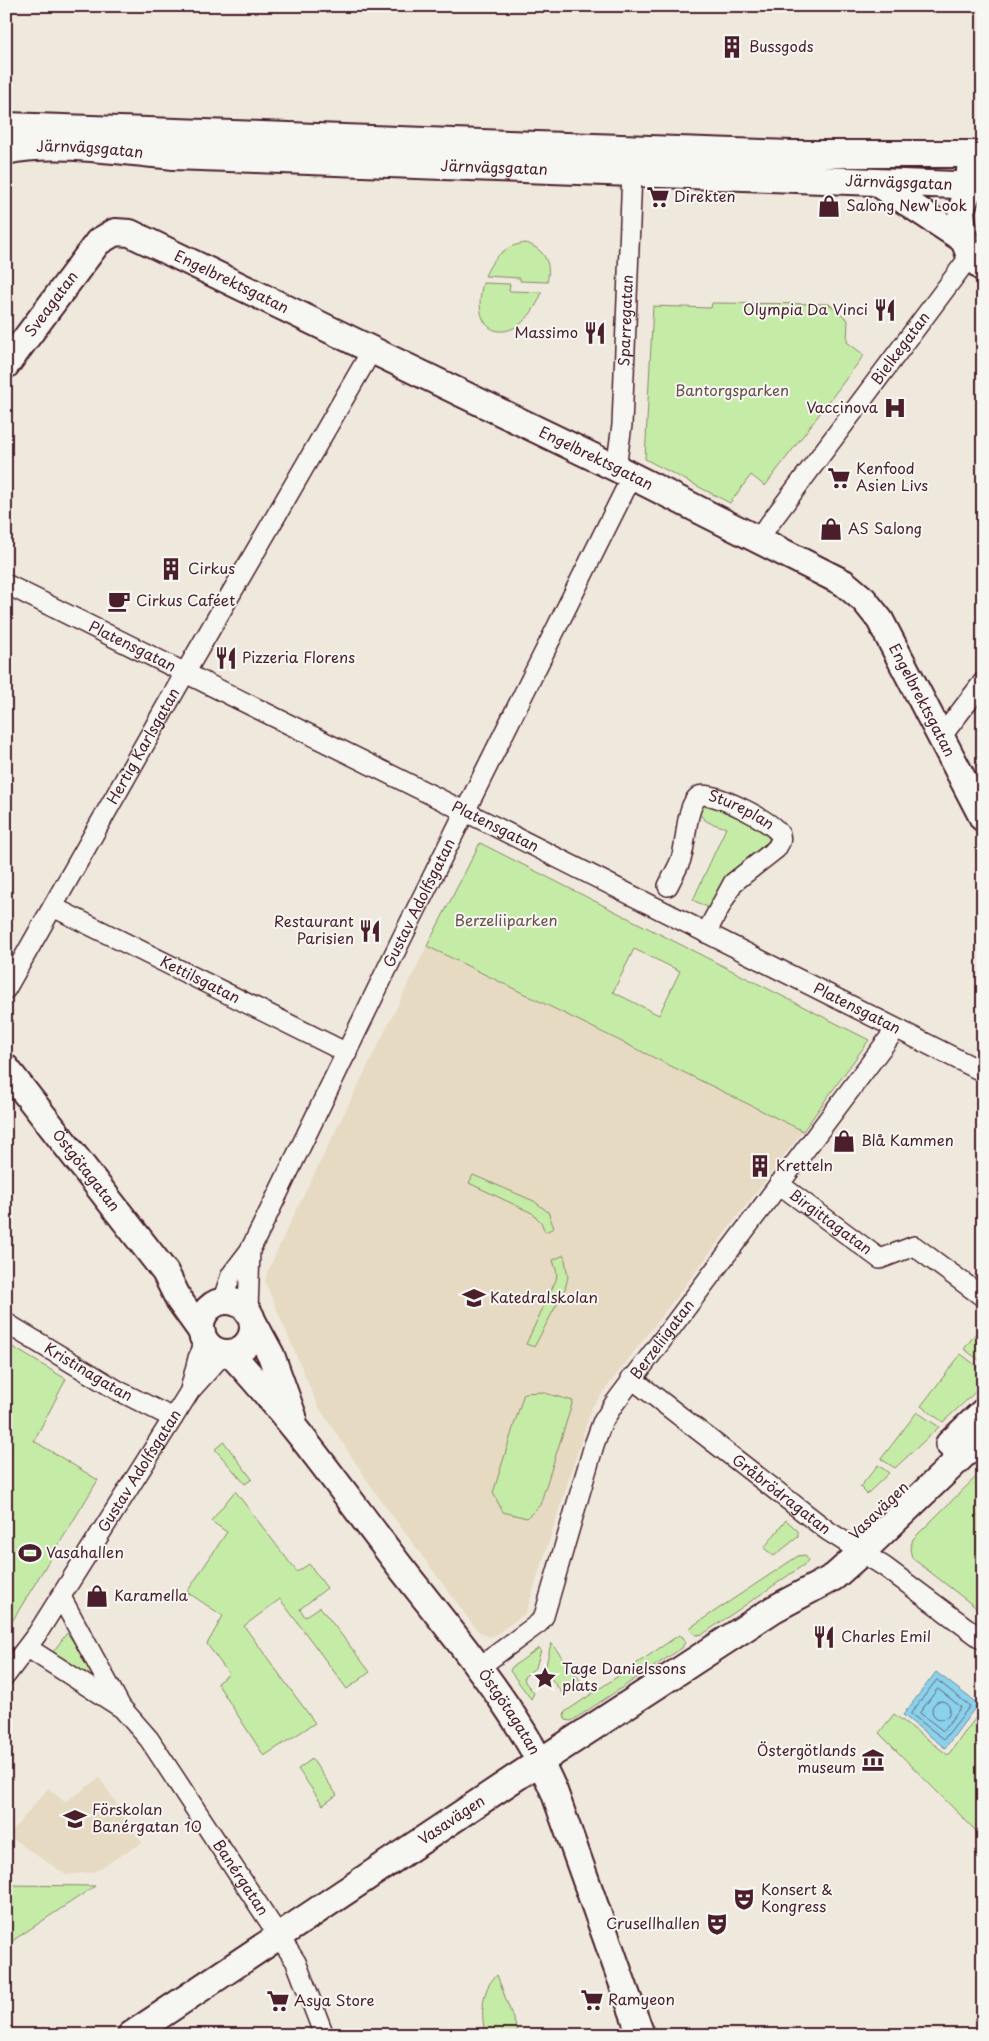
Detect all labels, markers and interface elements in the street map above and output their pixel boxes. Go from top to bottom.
building icon: Bussgods [719,34,745,60]
place label: Bussgods [749,34,814,57]
street label: Järnvägsgatan [35,133,145,163]
street label: Järnvägsgatan [440,153,548,180]
street label: Järnvägsgatan [845,168,953,195]
supermarket icon: Direkten [645,184,671,210]
place label: Direkten [674,184,735,207]
shop icon: Salong New Look [816,193,842,219]
place label: Salong New Look [846,193,968,216]
street label: Engelbrektsgatan [171,243,293,318]
street label: Sveagatan [18,265,83,341]
street label: Sparregatan [611,274,638,367]
place label: Olympia Da Vinci [743,297,868,320]
restaurant icon: Olympia Da Vinci [872,297,898,323]
street label: Bielkegatan [865,306,934,389]
place label: Massimo [515,320,578,343]
restaurant icon: Massimo [582,320,608,346]
park label: Bantorgsparken [675,378,789,401]
place label: Vaccinova [806,395,879,418]
hospital icon: Vaccinova [882,395,908,421]
street label: Engelbrektsgatan [536,419,658,495]
place label: Kenfood Asien Livs [856,456,928,496]
supermarket icon: Kenfood Asien Livs [826,465,852,491]
shop icon: AS Salong [818,516,844,542]
place label: AS Salong [848,516,922,539]
building icon: Cirkus [158,556,184,582]
place label: Cirkus [188,556,235,579]
cafe icon: Cirkus Caféet [106,588,132,614]
place label: Cirkus Caféet [136,588,235,611]
street label: Platensgatan [85,614,181,677]
street label: Engelbrektsgatan [884,639,962,760]
restaurant icon: Pizzeria Florens [213,645,239,671]
place label: Pizzeria Florens [242,645,355,668]
street label: Hertig Karlsgatan [100,683,184,808]
street label: Stureplan [706,783,780,835]
street label: Platensgatan [448,794,543,857]
street label: Gustav Adolfsgatan [376,834,460,971]
park label: Berzeliiparken [455,908,557,931]
place label: Restaurant Parisien [274,909,354,949]
restaurant icon: Restaurant Parisien [357,918,383,944]
street label: Kettilsgatan [157,949,245,1008]
street label: Platensgatan [810,976,905,1039]
street label: Östgötagatan [48,1124,127,1216]
shop icon: Blå Kammen [831,1128,857,1154]
place label: Blå Kammen [861,1128,954,1151]
building icon: Kretteln [747,1153,773,1179]
place label: Kretteln [776,1153,833,1176]
street label: Birgittagatan [785,1182,878,1260]
school or university icon: Katedralskolan [461,1285,487,1311]
place label: Katedralskolan [490,1285,598,1308]
street label: Berzeliigatan [624,1294,699,1383]
street label: Kristinagatan [41,1336,137,1406]
street label: Gustav Adolfsgatan [91,1404,186,1536]
street label: Gråbrödragatan [728,1448,836,1539]
street label: Vasavägen [843,1475,913,1545]
sports icon: Vasahallen [17,1540,43,1566]
place label: Vasahallen [46,1540,124,1563]
shop icon: Karamella [84,1583,110,1609]
place label: Karamella [114,1583,189,1606]
restaurant icon: Charles Emil [811,1624,837,1650]
place label: Charles Emil [841,1624,931,1647]
place label: Tage Danielssons plats [562,1656,686,1696]
street label: Östgötagatan [473,1663,547,1759]
place icon: Tage Danielssons plats [532,1665,558,1691]
place label: Östergötlands museum [757,1738,856,1778]
museum icon: Östergötlands museum [860,1747,886,1773]
street label: Vasavägen [413,1788,489,1850]
place label: Förskolan Banérgatan 10 [92,1797,202,1837]
school or university icon: Förskolan Banérgatan 10 [62,1806,88,1832]
street label: Banérgatan [208,1834,275,1920]
place label: Konsert & Kongress [761,1877,833,1917]
theatre icon: Konsert & Kongress [731,1886,757,1912]
place label: Crusellhallen [606,1911,700,1934]
theatre icon: Crusellhallen [704,1911,730,1937]
supermarket icon: Ramyeon [579,1987,605,2013]
place label: Ramyeon [608,1987,675,2010]
supermarket icon: Asya Store [265,1988,291,2014]
place label: Asya Store [294,1988,375,2011]

